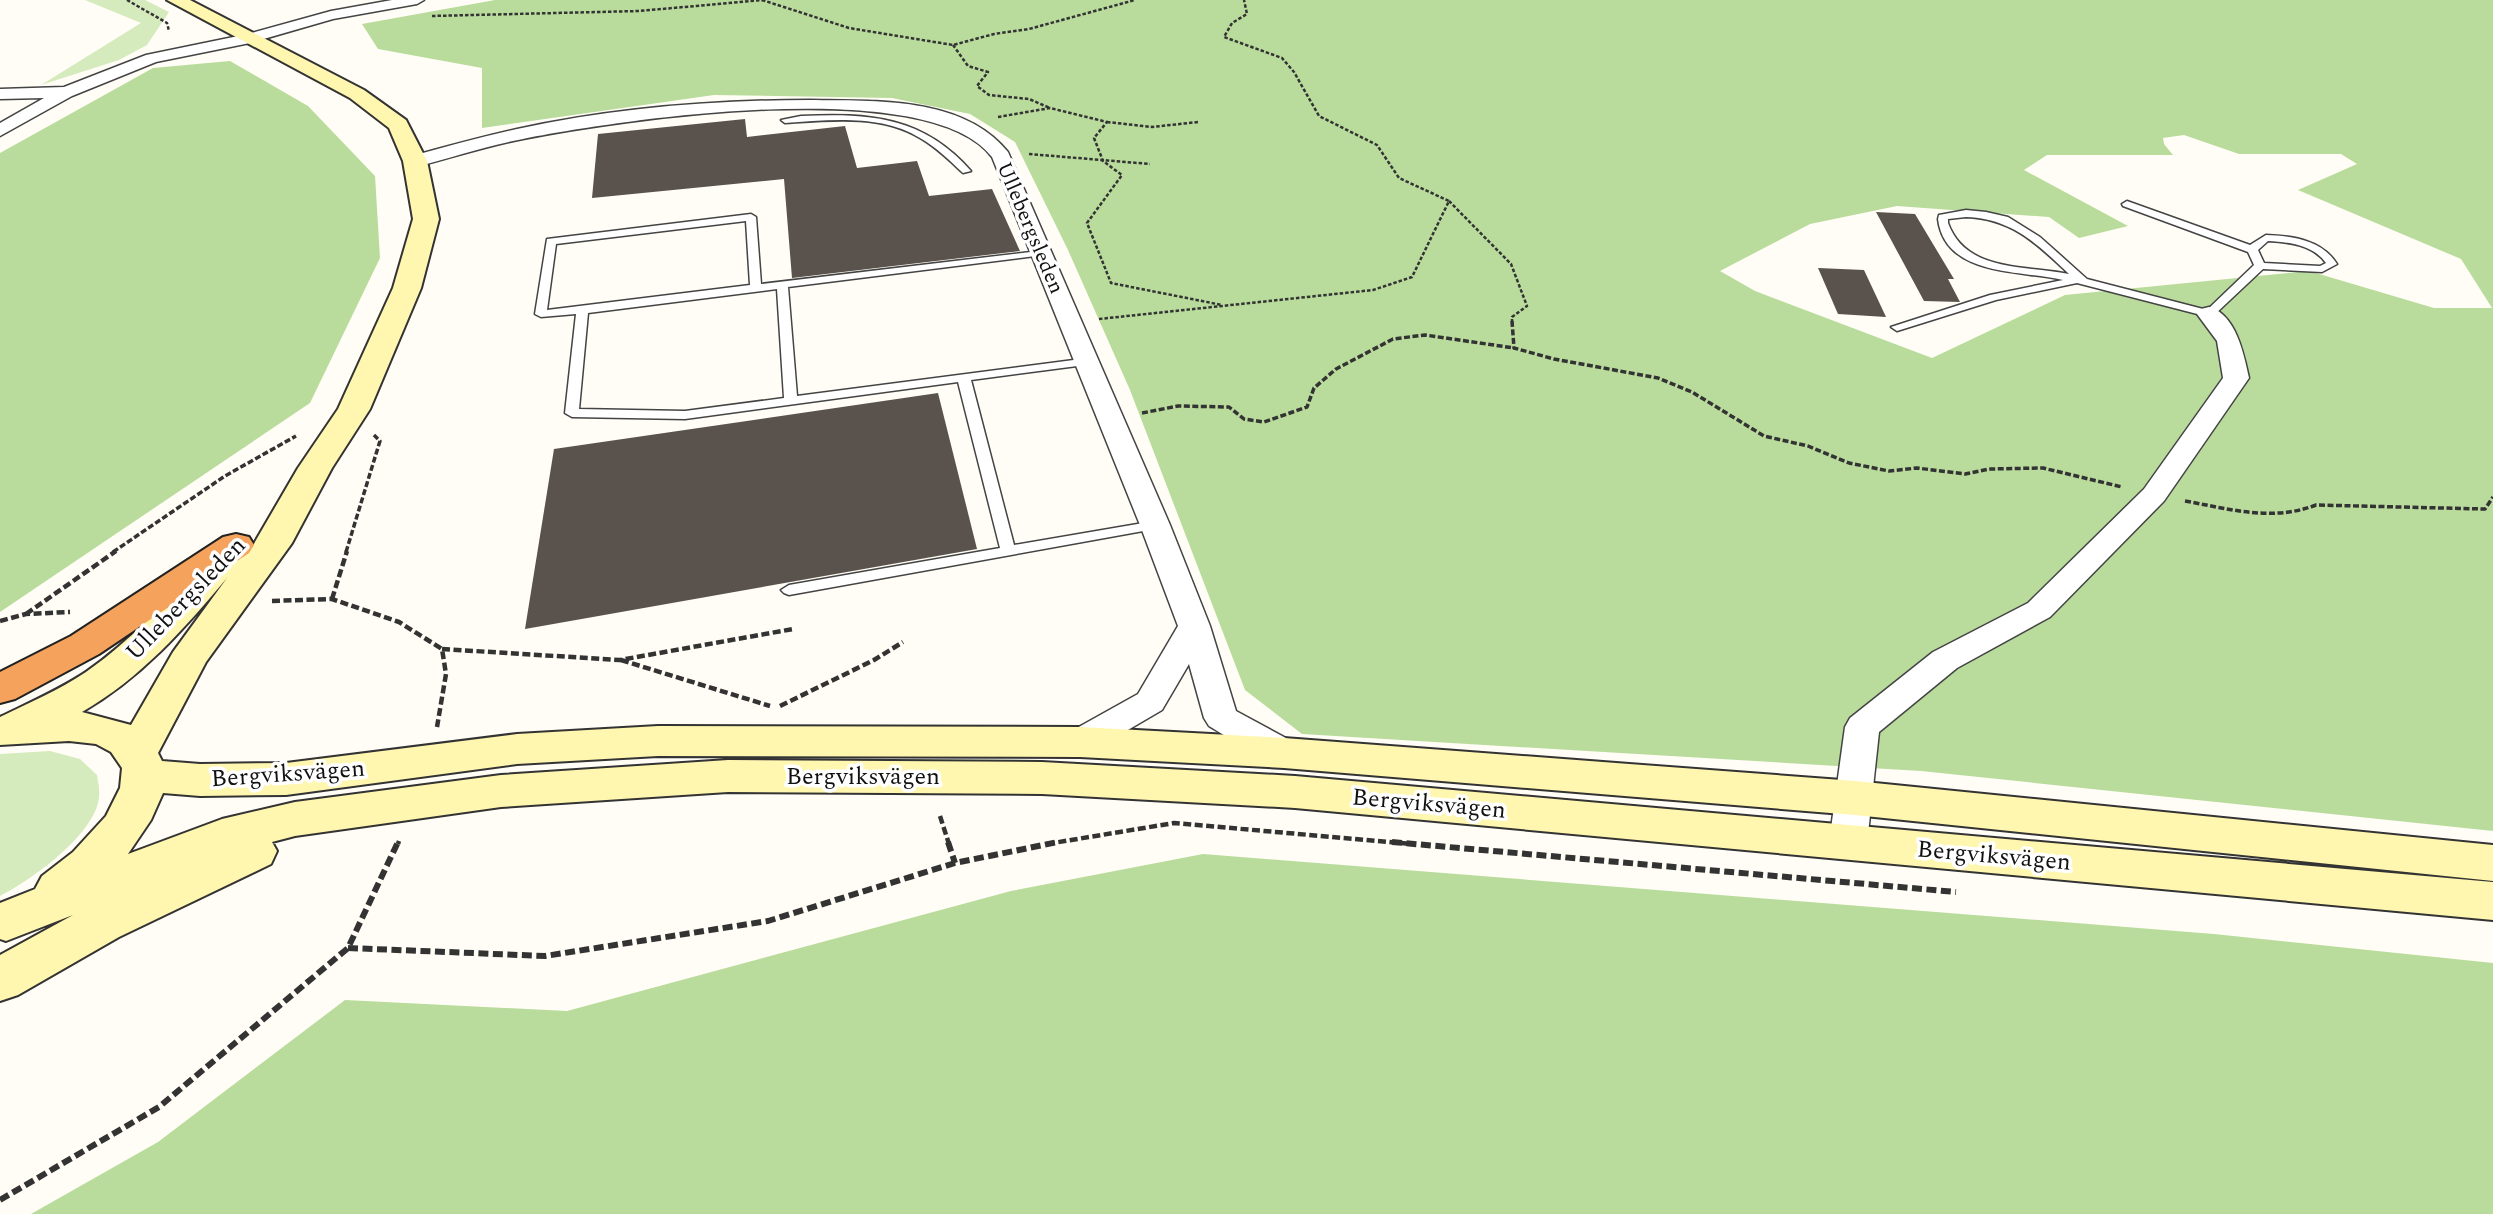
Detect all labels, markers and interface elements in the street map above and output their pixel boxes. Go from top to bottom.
street label: Ullebergsleden [988,157,1072,299]
street label: Ullebergsleden [117,529,255,669]
street label: Bergviksvägen [210,751,366,797]
street label: Bergviksvägen [786,759,940,795]
street label: Bergviksvägen [1351,779,1507,829]
street label: Bergviksvägen [1916,831,2072,881]

